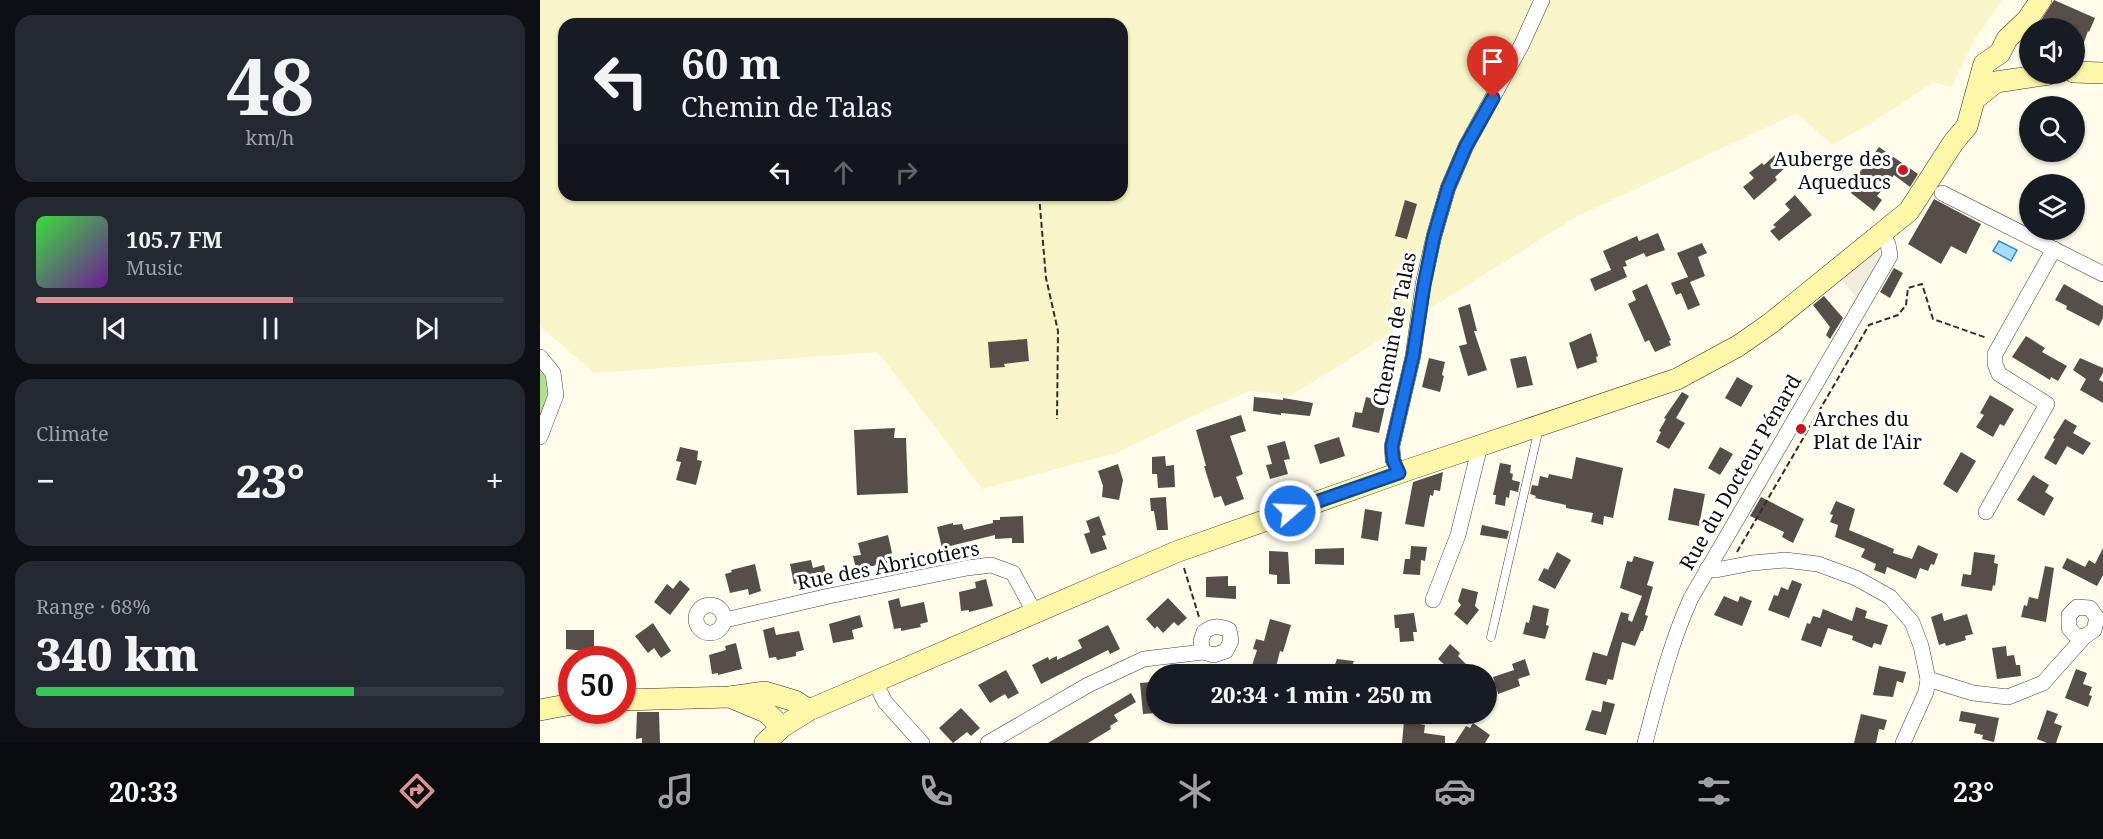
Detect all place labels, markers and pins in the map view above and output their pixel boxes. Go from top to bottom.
pin [1467,36,1518,98]
place label: Auberge des Aqueducs [1774,145,1891,195]
marker: Auberge des Aqueducs [1896,163,1910,177]
place label: Arches du Plat de l'Air [1813,405,1922,455]
marker: Arches du Plat de l'Air [1794,422,1808,436]

